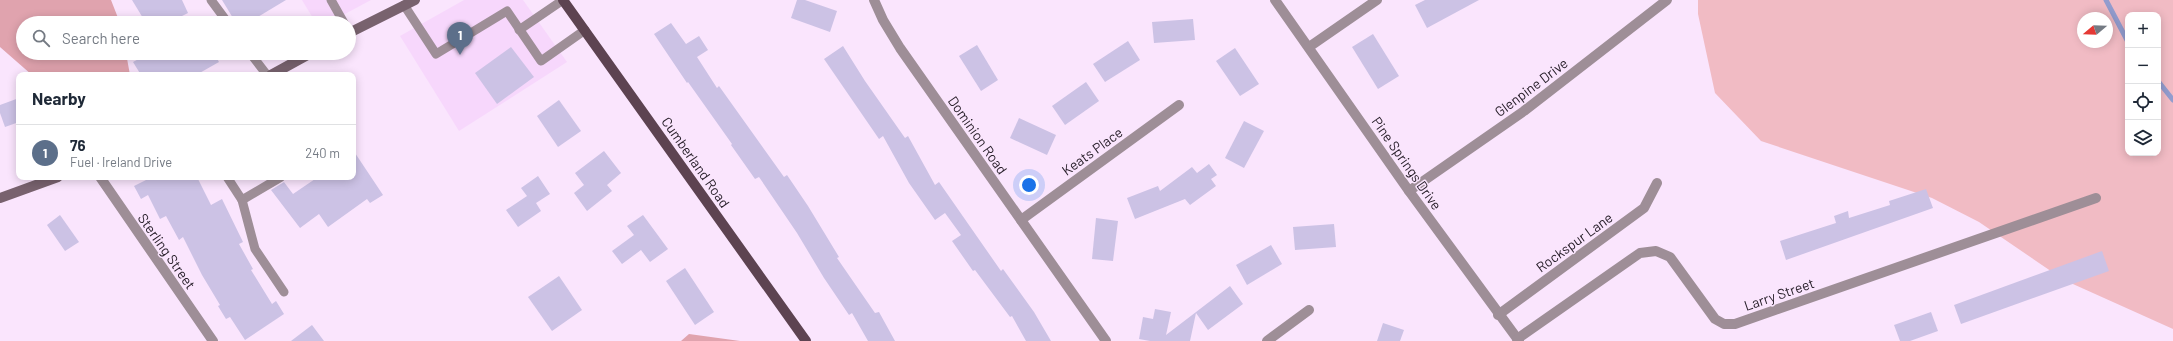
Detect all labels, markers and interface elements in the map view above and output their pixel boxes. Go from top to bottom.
north arrow [2077,12,2113,48]
map controls [2125,12,2161,156]
button: + [2125,12,2161,48]
search box [16,16,356,60]
pin: 1 [447,22,473,55]
icon: search [30,27,52,49]
text: Search here [62,29,140,47]
button: − [2125,48,2161,84]
street label: Glenpine Drive [1491,54,1571,120]
button: locate [2125,84,2161,120]
text: Nearby [32,88,86,108]
street label: Dominion Road [945,93,1011,177]
street label: Cumberland Road [658,113,734,211]
street label: Pine Springs Drive [1369,113,1445,213]
button: layers [2125,120,2161,156]
street label: Keats Place [1058,123,1126,179]
text: 76 [70,136,86,154]
text: 1 [43,145,47,161]
text: 240 m [305,145,340,161]
text: Fuel · Ireland Drive [70,154,172,170]
your location [1019,175,1039,195]
street label: Rockspur Lane [1532,209,1616,275]
street label: Sterling Street [135,210,199,292]
street label: Larry Street [1742,274,1816,314]

